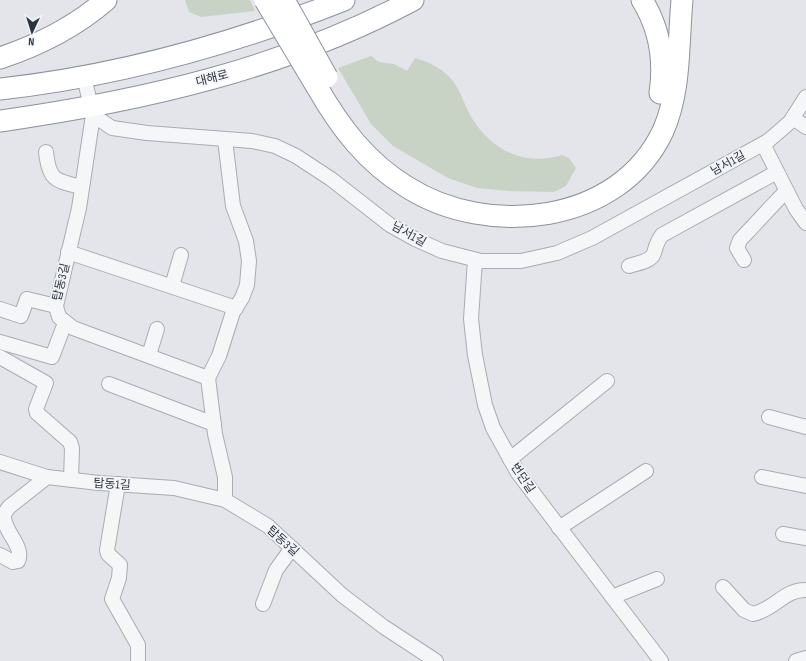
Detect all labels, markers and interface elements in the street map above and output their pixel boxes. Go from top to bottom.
north arrow [12,12,52,52]
text: N [28,35,35,48]
street label: 대해로 [194,67,230,90]
street label: 남서1길 [708,148,748,179]
street label: 남서1길 [389,219,429,250]
street label: 탑동3길 [50,262,73,302]
street label: 번던길 [507,460,538,496]
street label: 탑동1길 [93,476,131,493]
street label: 탑동3길 [263,523,302,560]

